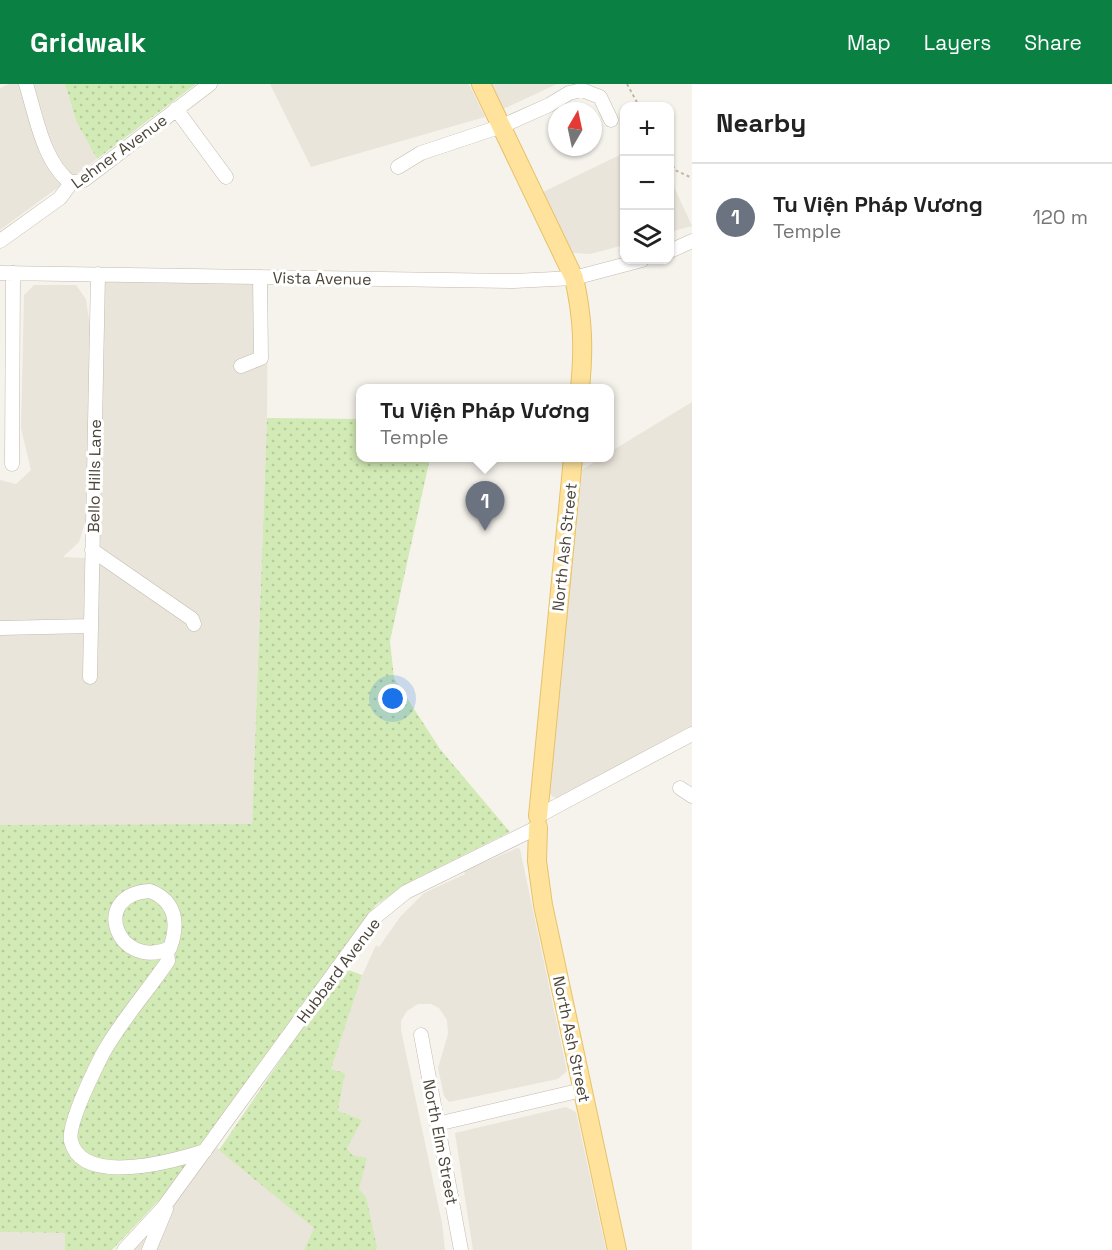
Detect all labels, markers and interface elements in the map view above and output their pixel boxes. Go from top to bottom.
text: Gridwalk [30,24,146,60]
text: Map [847,29,891,56]
text: Layers [924,29,991,56]
text: Share [1024,29,1082,56]
north arrow [548,102,602,156]
map controls [620,102,674,264]
button: + [620,102,674,156]
text: Nearby [716,106,806,140]
street label: Lehner Avenue [67,109,171,193]
button: − [620,156,674,210]
text: Tu Viện Pháp Vương [773,190,983,218]
text: 1 [731,204,740,230]
text: 120 m [1032,204,1088,230]
button: layers [620,210,674,264]
text: Temple [773,218,841,244]
street label: Vista Avenue [272,267,372,290]
popup [356,384,614,462]
text: Tu Viện Pháp Vương [380,396,590,424]
street label: Bello Hills Lane [83,419,106,533]
text: Temple [380,424,449,450]
pin: 1 [466,482,504,531]
street label: North Ash Street [547,482,582,612]
your location [378,684,407,713]
street label: Hubbard Avenue [292,913,385,1027]
street label: North Ash Street [548,974,595,1104]
street label: North Elm Street [418,1077,463,1207]

